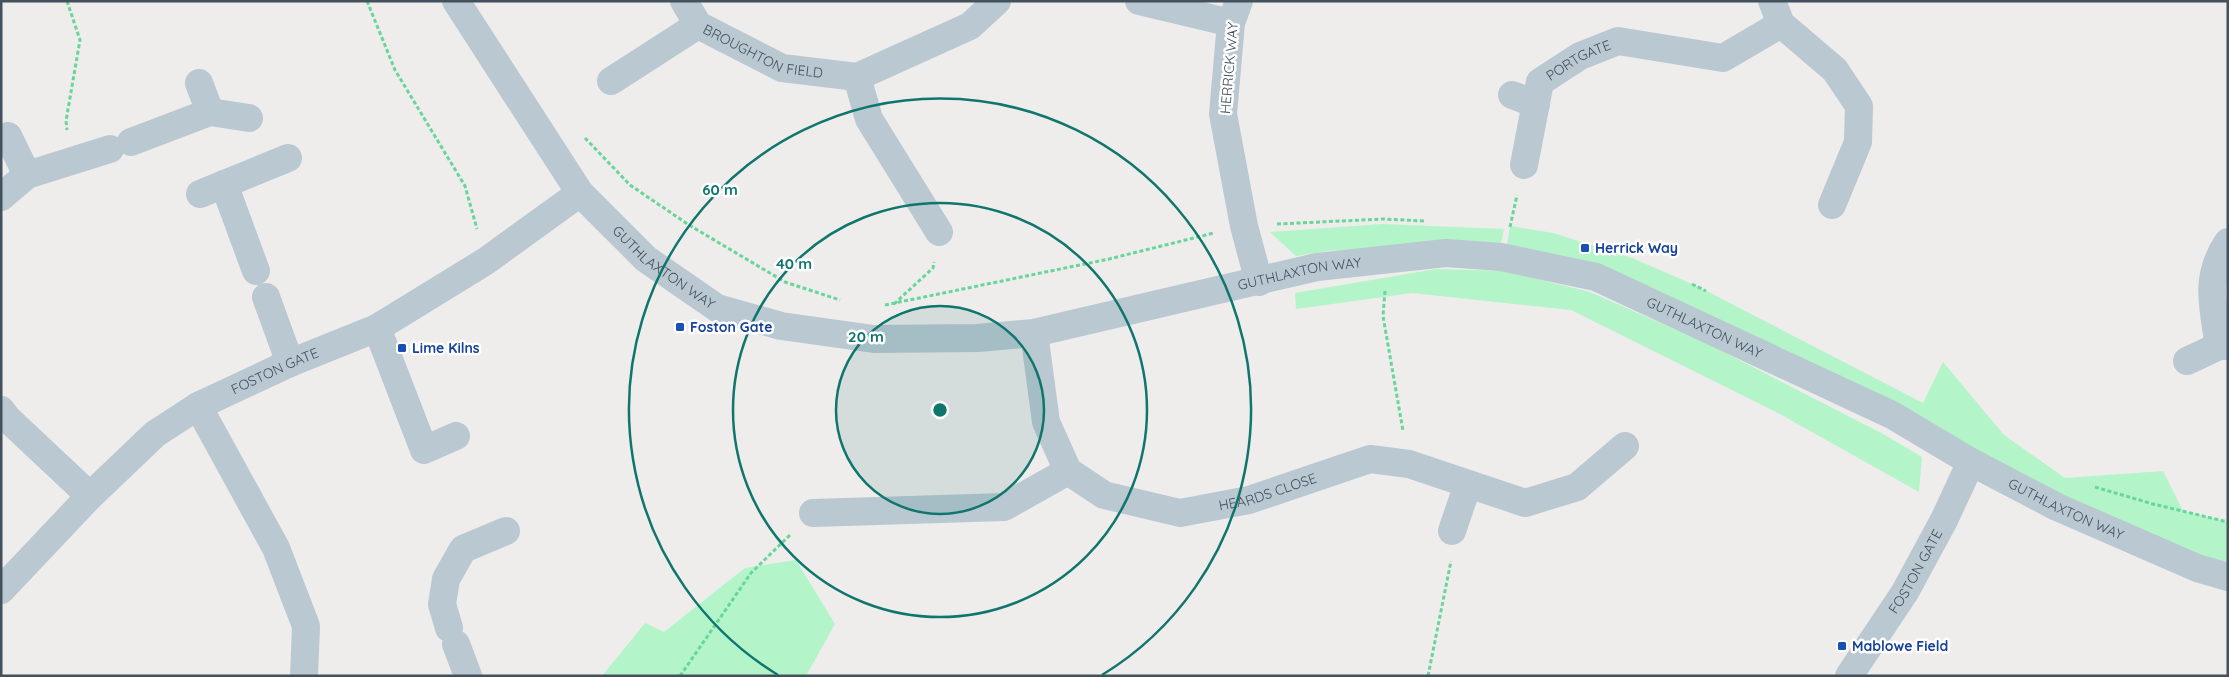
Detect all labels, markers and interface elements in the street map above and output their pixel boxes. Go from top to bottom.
street label: BROUGHTON FIELD [700,20,824,82]
street label: HERRICK WAY [1216,21,1242,115]
street label: PORTGATE [1543,36,1613,85]
text: 60 m [702,180,738,199]
street label: GUTHLAXTON WAY [609,222,719,313]
place label: Herrick Way [1595,239,1678,257]
marker: Herrick Way [1579,242,1591,254]
street label: GUTHLAXTON WAY [1236,253,1362,294]
text: 40 m [776,254,812,273]
street label: GUTHLAXTON WAY [1644,293,1765,362]
place label: Foston Gate [690,318,772,336]
marker: Foston Gate [674,321,686,333]
text: 20 m [848,327,884,346]
place label: Lime Kilns [412,339,480,357]
marker: Lime Kilns [396,342,408,354]
street label: FOSTON GATE [228,344,321,398]
centre of rings [931,401,949,419]
street label: HEARDS CLOSE [1217,469,1319,515]
street label: GUTHLAXTON WAY [2005,474,2127,544]
street label: FOSTON GATE [1884,526,1946,617]
place label: Mablowe Field [1852,637,1948,655]
marker: Mablowe Field [1836,640,1848,652]

